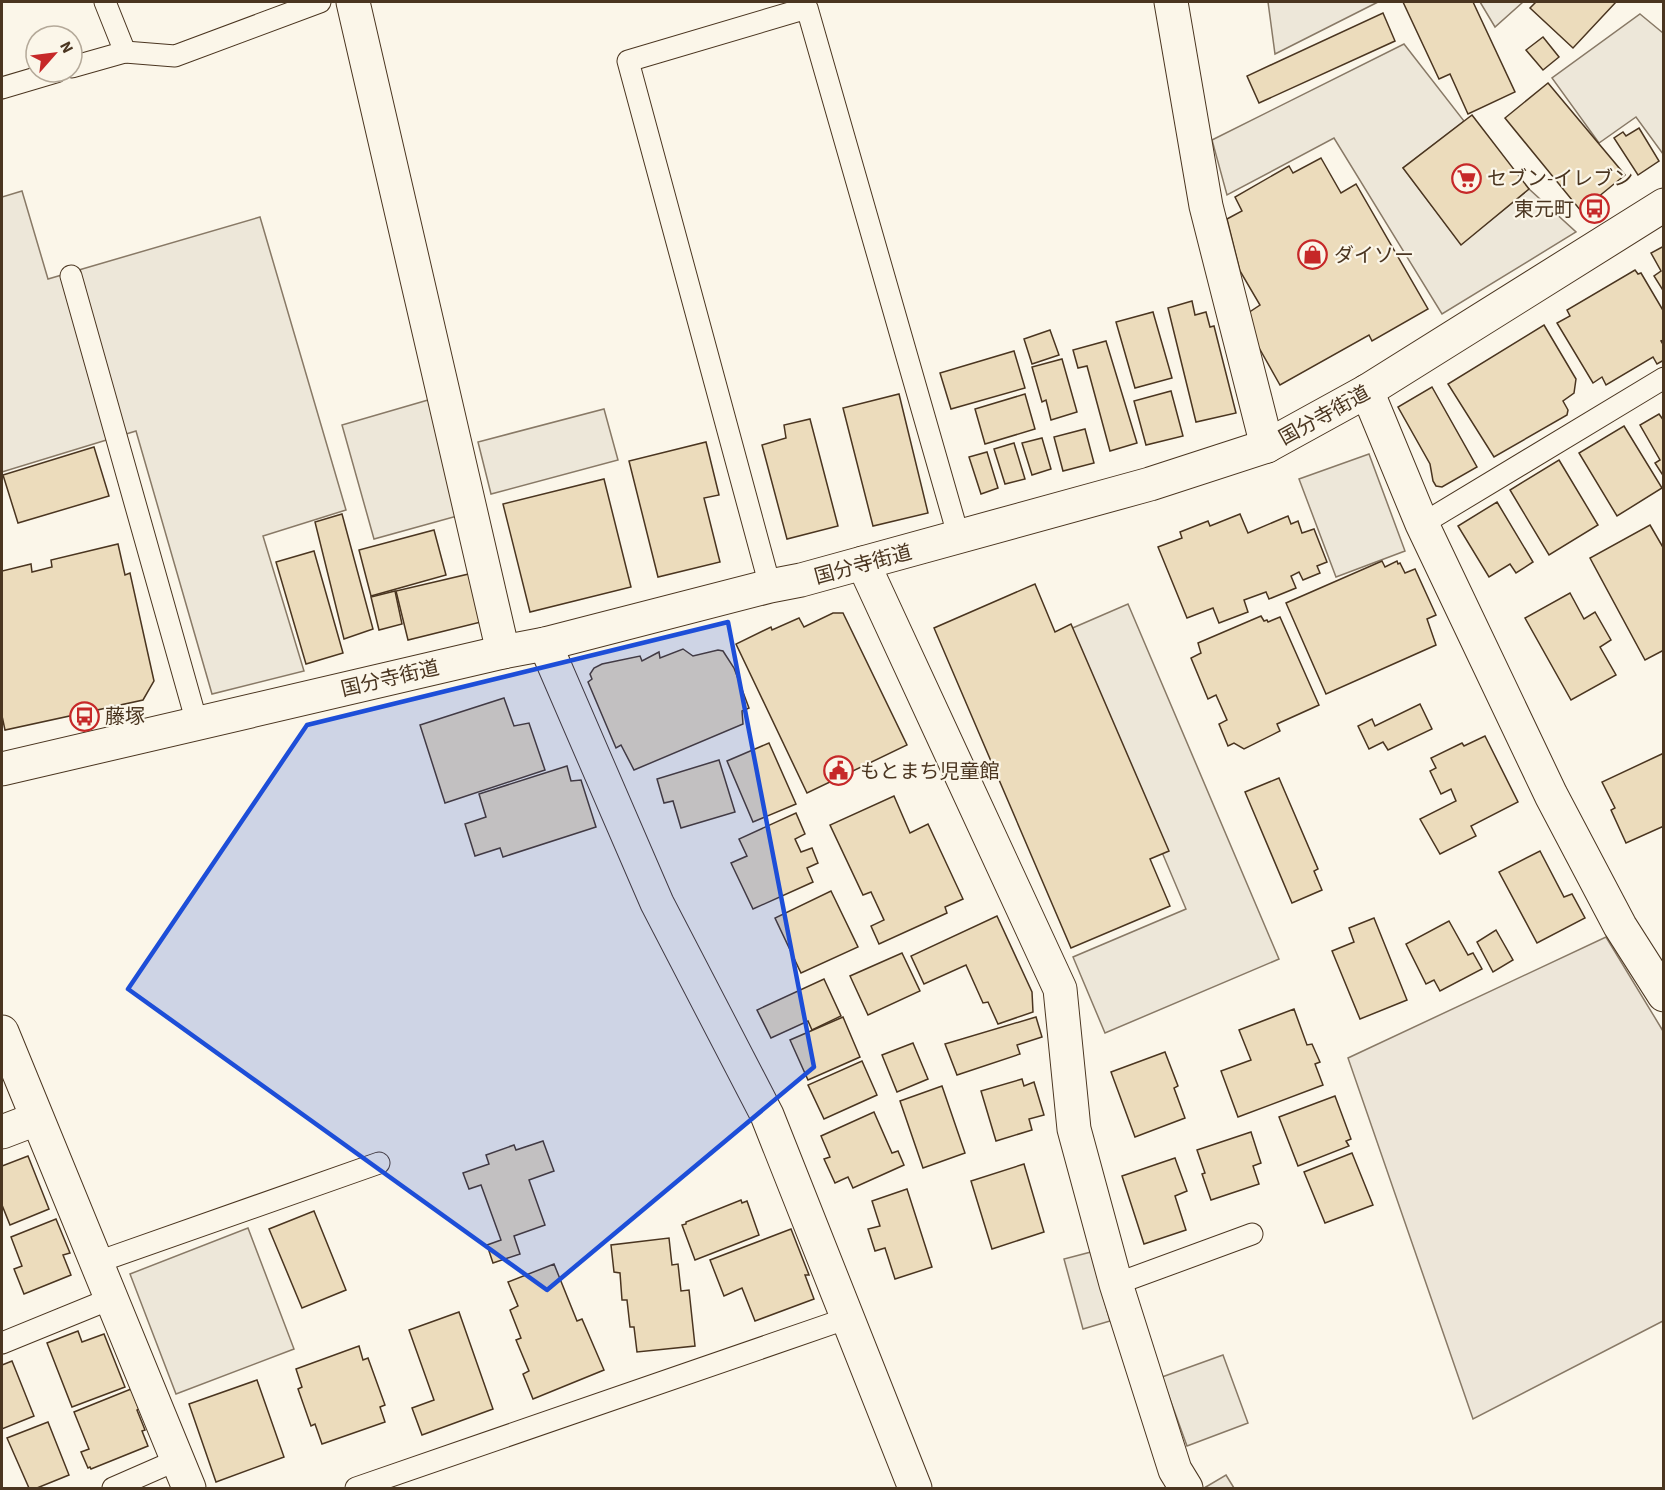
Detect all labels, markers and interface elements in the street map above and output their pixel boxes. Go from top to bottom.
north arrow [24,24,84,84]
text: N [54,38,79,57]
supermarket icon: セブン-イレブン [1450,162,1482,194]
place label: セブン-イレブン [1487,165,1633,193]
bus stop icon: 東元町 [1579,193,1611,225]
place label: 東元町 [1514,196,1574,224]
shop icon: ダイソー [1297,239,1329,271]
place label: ダイソー [1334,242,1414,270]
street label: 国分寺街道 [1274,379,1375,452]
street label: 国分寺街道 [811,539,915,591]
street label: 国分寺街道 [338,654,442,704]
bus stop icon: 藤塚 [68,700,100,732]
place label: 藤塚 [105,703,145,731]
public building icon: もとまち児童館 [823,755,855,787]
place label: もとまち児童館 [860,758,1000,786]

